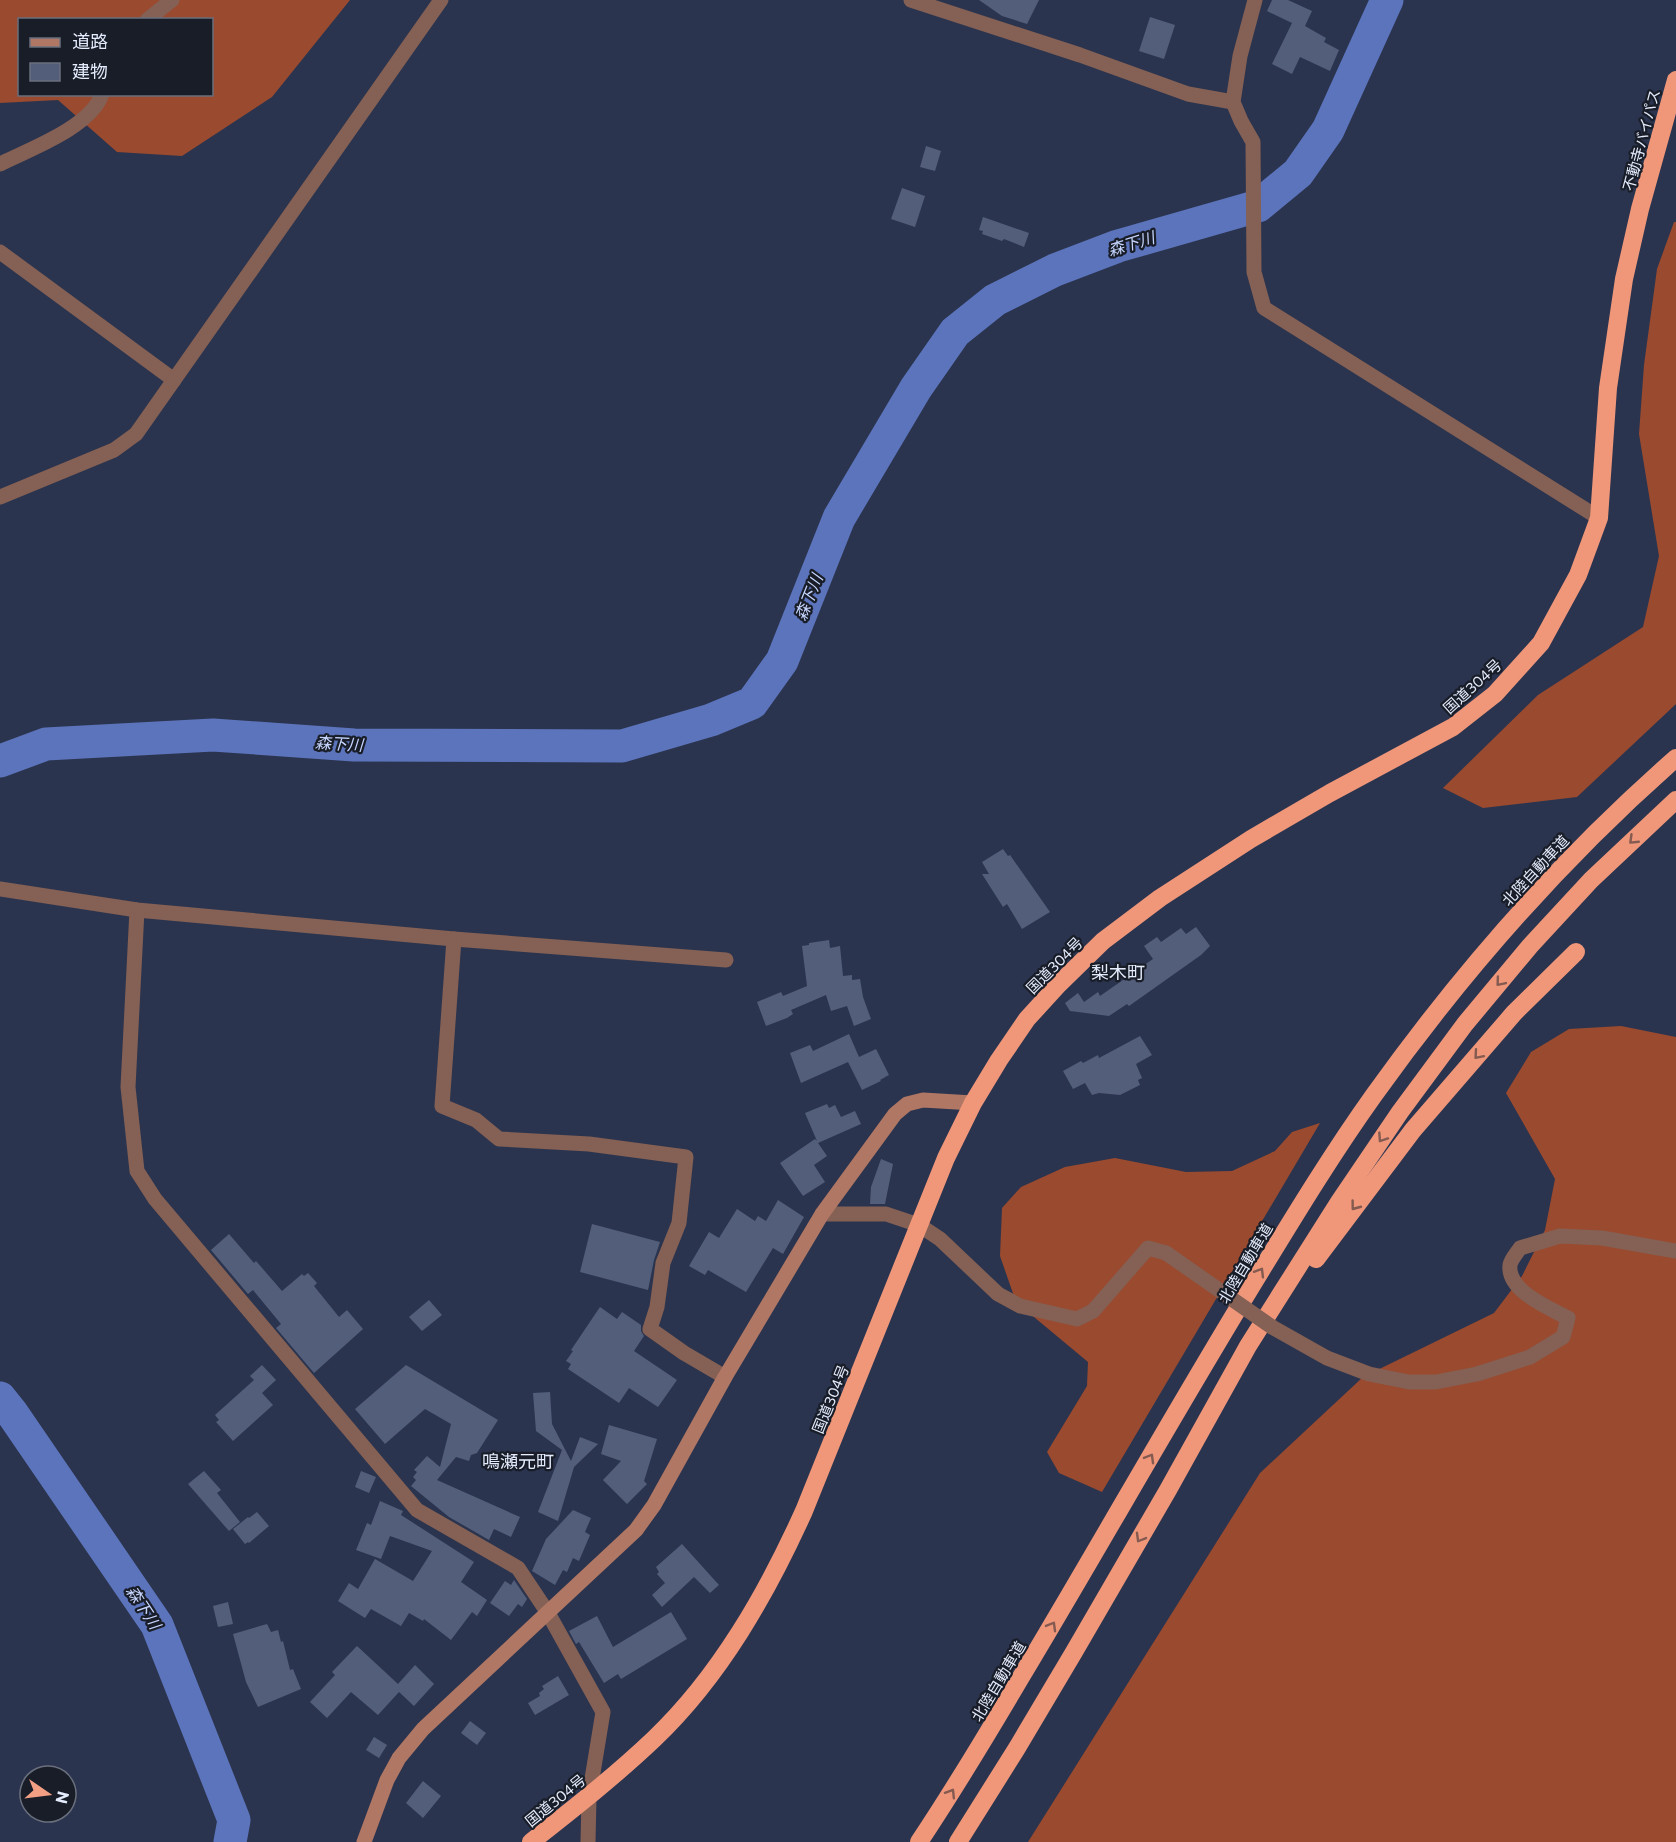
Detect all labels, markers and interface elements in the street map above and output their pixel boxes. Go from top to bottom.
legend [18,18,213,96]
text: 道路 [72,30,108,52]
text: 建物 [72,60,108,82]
street label: 不動寺バイパス [1619,87,1663,193]
water label: 森下川 [1105,226,1159,259]
water label: 森下川 [790,569,827,623]
street label: 国道304号 [1439,655,1505,717]
water label: 森下川 [315,732,365,754]
street label: 北陸自動車道 [1498,831,1572,909]
one-way arrow [1629,832,1640,843]
street label: 国道304号 [1022,933,1086,997]
district label: 梨木町 [1091,961,1145,983]
one-way arrow [1496,975,1507,986]
one-way arrow [1474,1048,1485,1059]
one-way arrow [1379,1131,1390,1142]
one-way arrow [1351,1200,1362,1211]
street label: 北陸自動車道 [1214,1220,1276,1306]
one-way arrow [1253,1268,1265,1278]
street label: 国道304号 [808,1362,852,1436]
district label: 鳴瀬元町 [482,1450,554,1472]
one-way arrow [1143,1453,1154,1464]
one-way arrow [1136,1532,1147,1542]
water label: 森下川 [123,1582,166,1634]
one-way arrow [1044,1622,1056,1632]
street label: 北陸自動車道 [967,1638,1029,1724]
north arrow [18,1764,78,1824]
street label: 国道304号 [521,1770,589,1830]
one-way arrow [943,1789,955,1799]
text: N [52,1790,74,1806]

